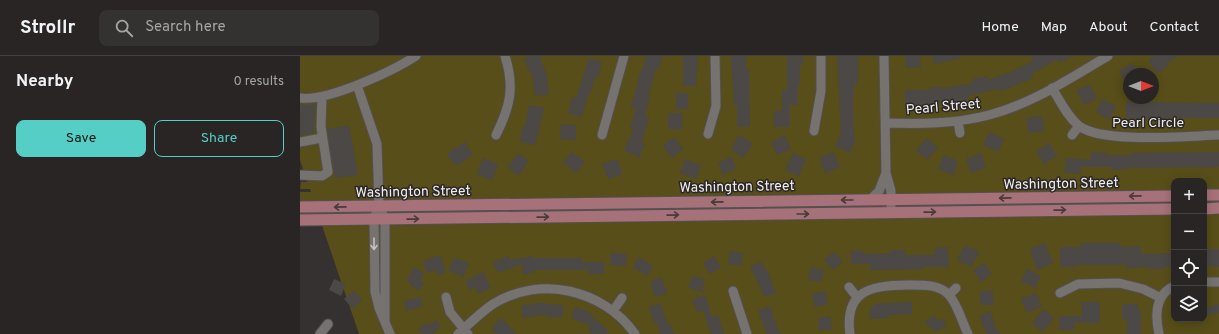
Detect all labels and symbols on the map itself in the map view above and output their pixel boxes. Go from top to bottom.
north arrow [1123,68,1159,104]
street label: Pearl Street [905,96,981,119]
street label: Pearl Circle [1112,115,1184,132]
street label: Washington Street [1003,175,1119,194]
street label: Washington Street [679,178,795,197]
street label: Washington Street [355,183,471,202]
one-way arrow [1129,193,1142,200]
one-way arrow [999,194,1012,202]
one-way arrow [841,196,854,204]
one-way arrow [711,198,724,206]
one-way arrow [334,203,347,210]
one-way arrow [1053,207,1066,214]
one-way arrow [923,208,936,216]
one-way arrow [796,210,809,218]
one-way arrow [666,211,679,219]
one-way arrow [536,213,549,221]
one-way arrow [406,215,419,222]
one-way arrow [370,237,378,250]

